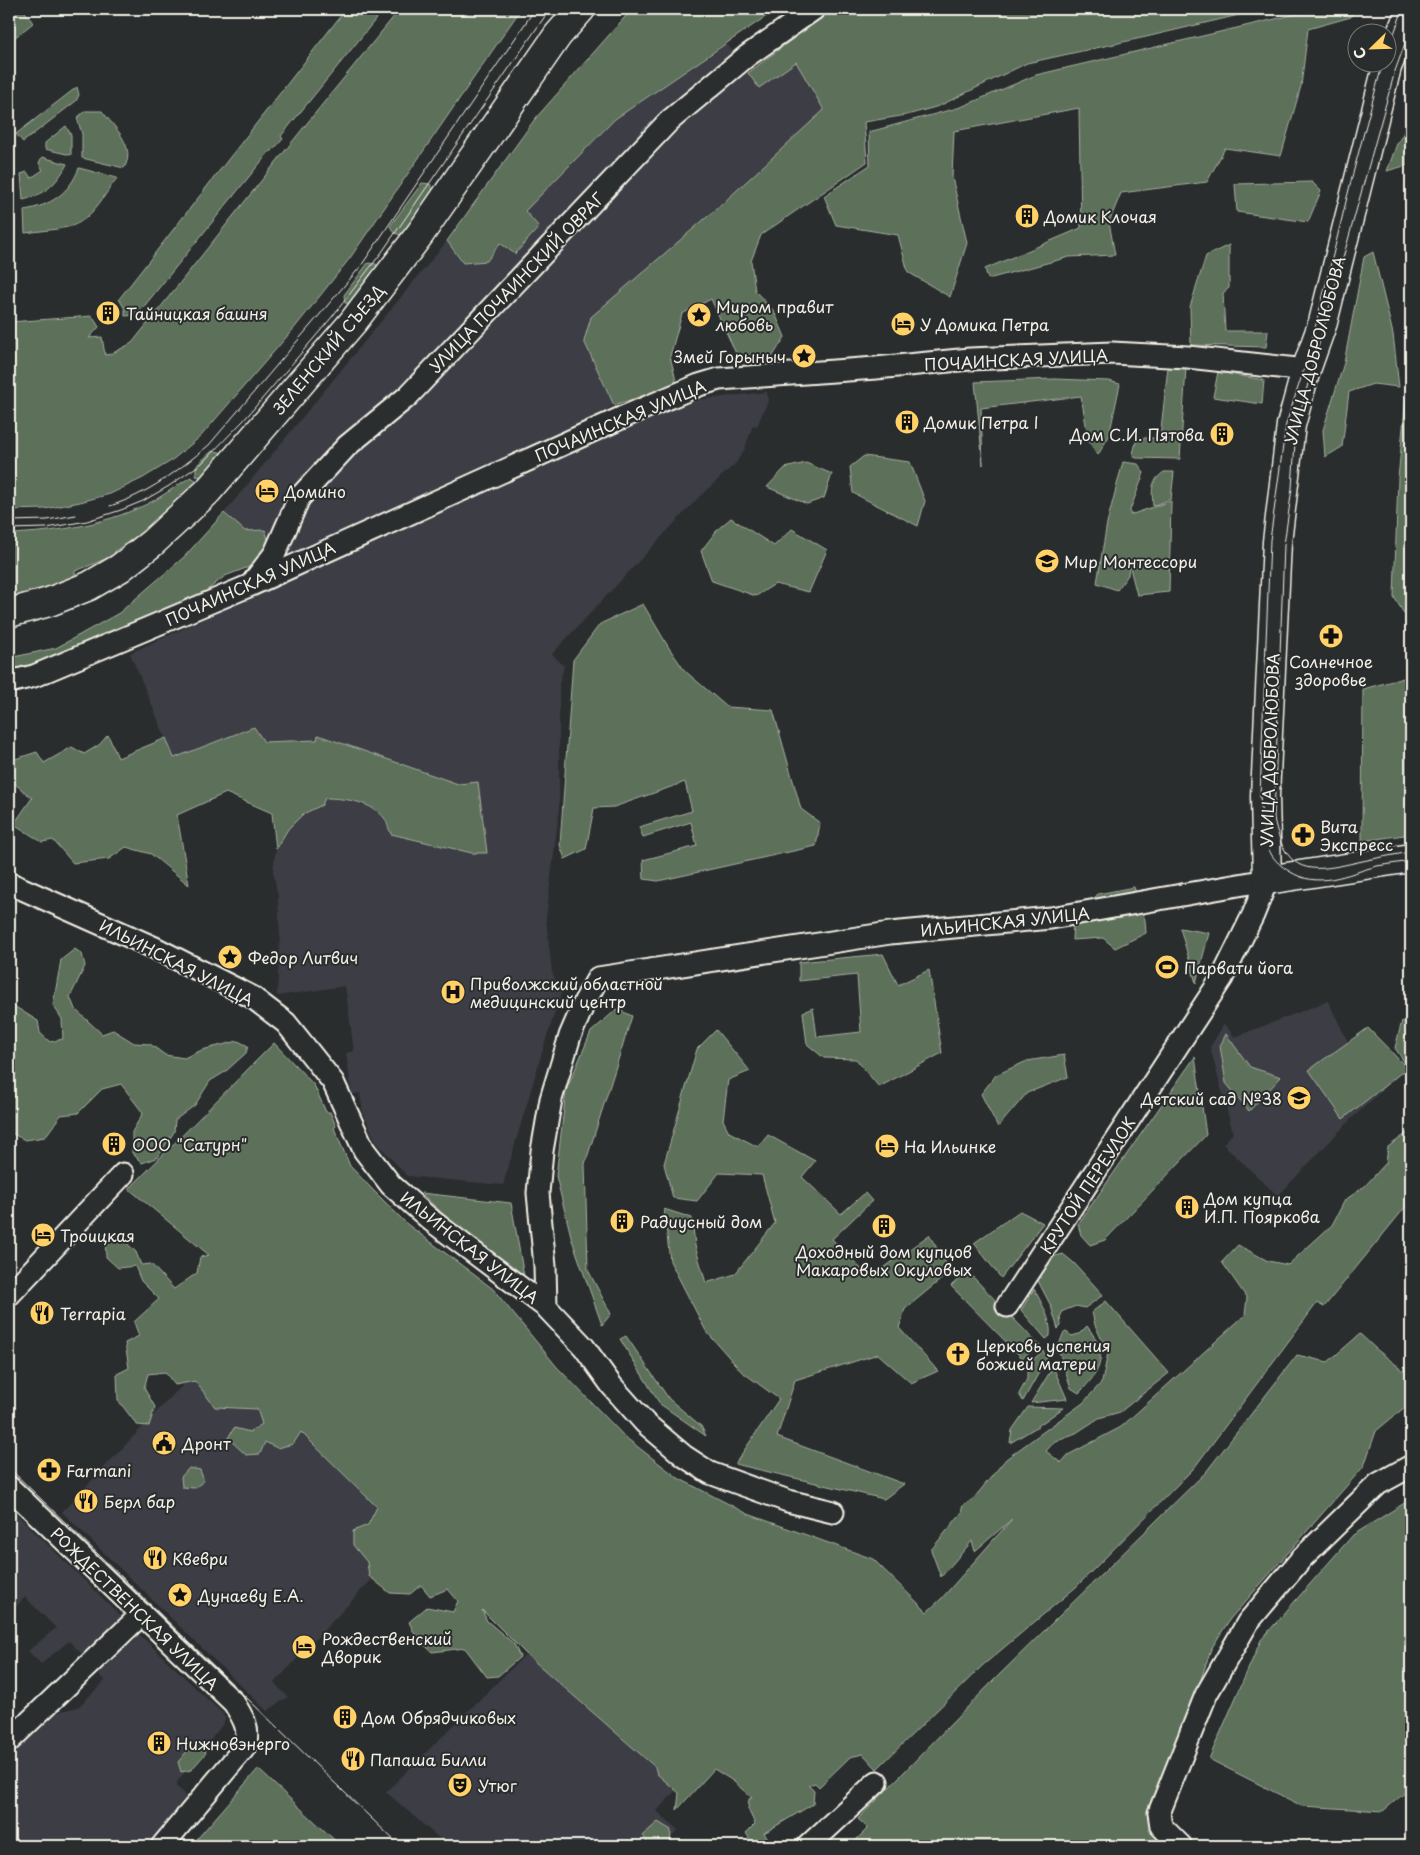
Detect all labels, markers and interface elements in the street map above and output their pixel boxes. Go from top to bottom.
north arrow [1348,22,1398,72]
text: С [1348,44,1371,62]
street label: УЛИЦА ПОЧАИНСКИЙ ОВРАГ [423,186,609,378]
building icon: Домик Клочая [1014,203,1040,229]
place label: Домик Клочая [1043,204,1157,228]
street label: УЛИЦА ДОБРОЛЮБОВА [1277,253,1351,447]
street label: ЗЕЛЕНСКИЙ СЪЕЗД [266,279,390,420]
place label: Миром правит любовь [715,294,834,336]
building icon: Тайницкая башня [95,300,121,326]
place label: Тайницкая башня [126,301,268,325]
place icon: Миром правит любовь [686,302,712,328]
hotel icon: У Домика Петра [890,311,916,337]
place label: У Домика Петра [920,312,1049,336]
street label: ПОЧАИНСКАЯ УЛИЦА [924,342,1108,376]
place icon: Змей Горыныч [791,343,817,369]
place label: Змей Горыныч [674,344,786,368]
street label: ПОЧАИНСКАЯ УЛИЦА [531,373,709,467]
building icon: Домик Петра I [894,409,920,435]
place label: Домик Петра I [923,410,1039,434]
building icon: Дом С.И. Пятова [1209,421,1235,447]
place label: Дом С.И. Пятова [1069,422,1204,446]
hotel icon: Домино [254,478,280,504]
place label: Домино [283,479,346,503]
street label: ПОЧАИНСКАЯ УЛИЦА [161,535,339,631]
school or university icon: Мир Монтессори [1034,548,1060,574]
place label: Мир Монтессори [1064,549,1197,573]
pharmacy icon: Солнечное здоровье [1318,623,1344,649]
place label: Солнечное здоровье [1289,649,1373,691]
street label: УЛИЦА ДОБРОЛЮБОВА [1254,652,1284,847]
place label: Вита Экспресс [1320,814,1393,856]
pharmacy icon: Вита Экспресс [1290,822,1316,848]
street label: ИЛЬИНСКАЯ УЛИЦА [919,900,1091,942]
street label: ИЛЬИНСКАЯ УЛИЦА [96,913,258,1011]
place icon: Федор Литвич [217,944,243,970]
place label: Федор Литвич [248,945,358,969]
sports icon: Парвати йога [1154,954,1180,980]
place label: Парвати йога [1184,955,1293,979]
place label: Приволжский областной медицинский центр [470,971,663,1013]
hospital icon: Приволжский областной медицинский центр [440,979,466,1005]
school or university icon: Детский сад №38 [1286,1085,1312,1111]
place label: Детский сад №38 [1140,1086,1282,1110]
street label: КРУТОЙ ПЕРЕУЛОК [1034,1112,1140,1258]
building icon: ООО "Сатурн" [101,1131,127,1157]
place label: ООО "Сатурн" [132,1132,247,1156]
hotel icon: На Ильинке [874,1133,900,1159]
place label: На Ильинке [904,1134,996,1158]
street label: ИЛЬИНСКАЯ УЛИЦА [396,1185,544,1309]
place label: Дом купца И.П. Пояркова [1203,1186,1320,1228]
building icon: Дом купца И.П. Пояркова [1174,1194,1200,1220]
building icon: Радиусный дом [609,1208,635,1234]
place label: Радиусный дом [640,1209,763,1233]
building icon: Доходный дом купцов Макаровых Окуловых [871,1213,897,1239]
hotel icon: Троицкая [30,1222,56,1248]
place label: Троицкая [60,1223,135,1247]
place label: Доходный дом купцов Макаровых Окуловых [795,1239,972,1281]
restaurant icon: Terrapia [29,1300,55,1326]
place label: Terrapia [60,1301,126,1325]
place label: Церковь успения божией матери [976,1333,1111,1375]
church icon: Церковь успения божией матери [945,1341,971,1367]
public building icon: Дронт [151,1430,177,1456]
place label: Дронт [181,1431,231,1455]
pharmacy icon: Farmani [36,1457,62,1483]
place label: Farmani [66,1458,131,1482]
restaurant icon: Берл бар [73,1488,99,1514]
place label: Берл бар [104,1489,175,1513]
street label: РОЖДЕСТВЕНСКАЯ УЛИЦА [45,1521,225,1695]
restaurant icon: Квеври [142,1545,168,1571]
place label: Квеври [172,1546,228,1570]
place icon: Дунаеву Е.А. [167,1582,193,1608]
place label: Дунаеву Е.А. [197,1583,304,1607]
place label: Рождественский Дворик [321,1626,452,1668]
hotel icon: Рождественский Дворик [291,1634,317,1660]
building icon: Дом Обрядчиковых [332,1704,358,1730]
place label: Дом Обрядчиковых [361,1705,516,1729]
building icon: Нижновэнерго [146,1730,172,1756]
place label: Нижновэнерго [176,1731,290,1755]
restaurant icon: Папаша Билли [340,1746,366,1772]
place label: Папаша Билли [370,1747,487,1771]
theatre icon: Утюг [447,1772,473,1798]
place label: Утюг [478,1773,518,1797]

